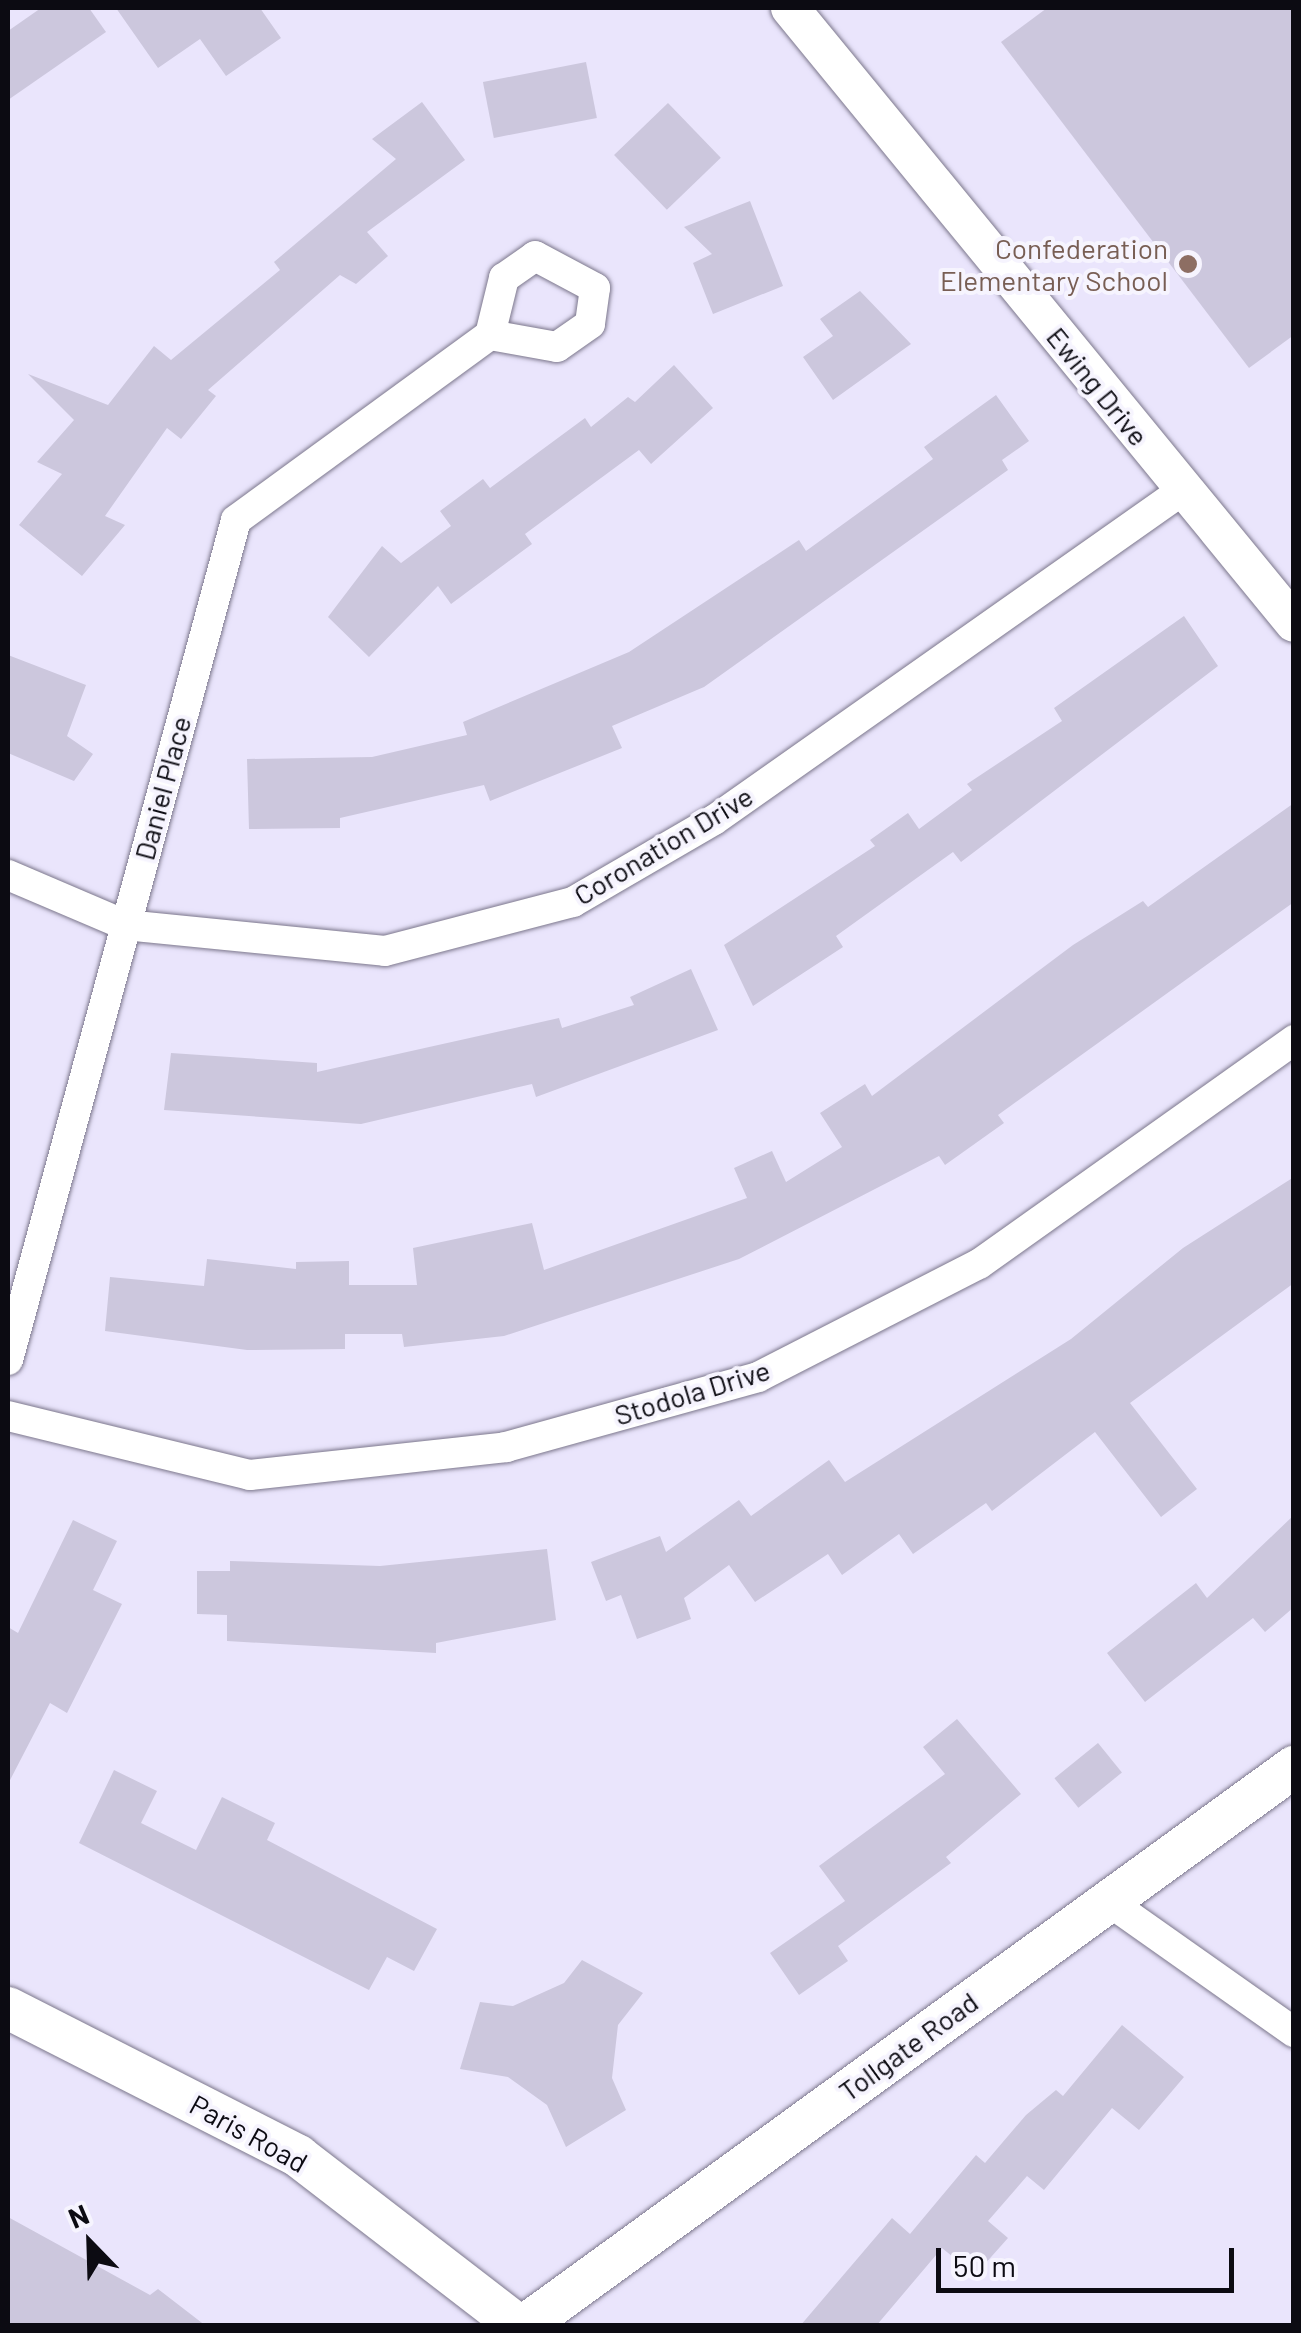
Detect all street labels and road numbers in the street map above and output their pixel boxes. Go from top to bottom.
street label: Ewing Drive [1040,320,1156,452]
street label: Daniel Place [127,712,197,864]
street label: Coronation Drive [568,778,758,912]
street label: Stodola Drive [610,1352,774,1432]
street label: Tollgate Road [832,1984,984,2108]
street label: Paris Road [184,2087,314,2179]

